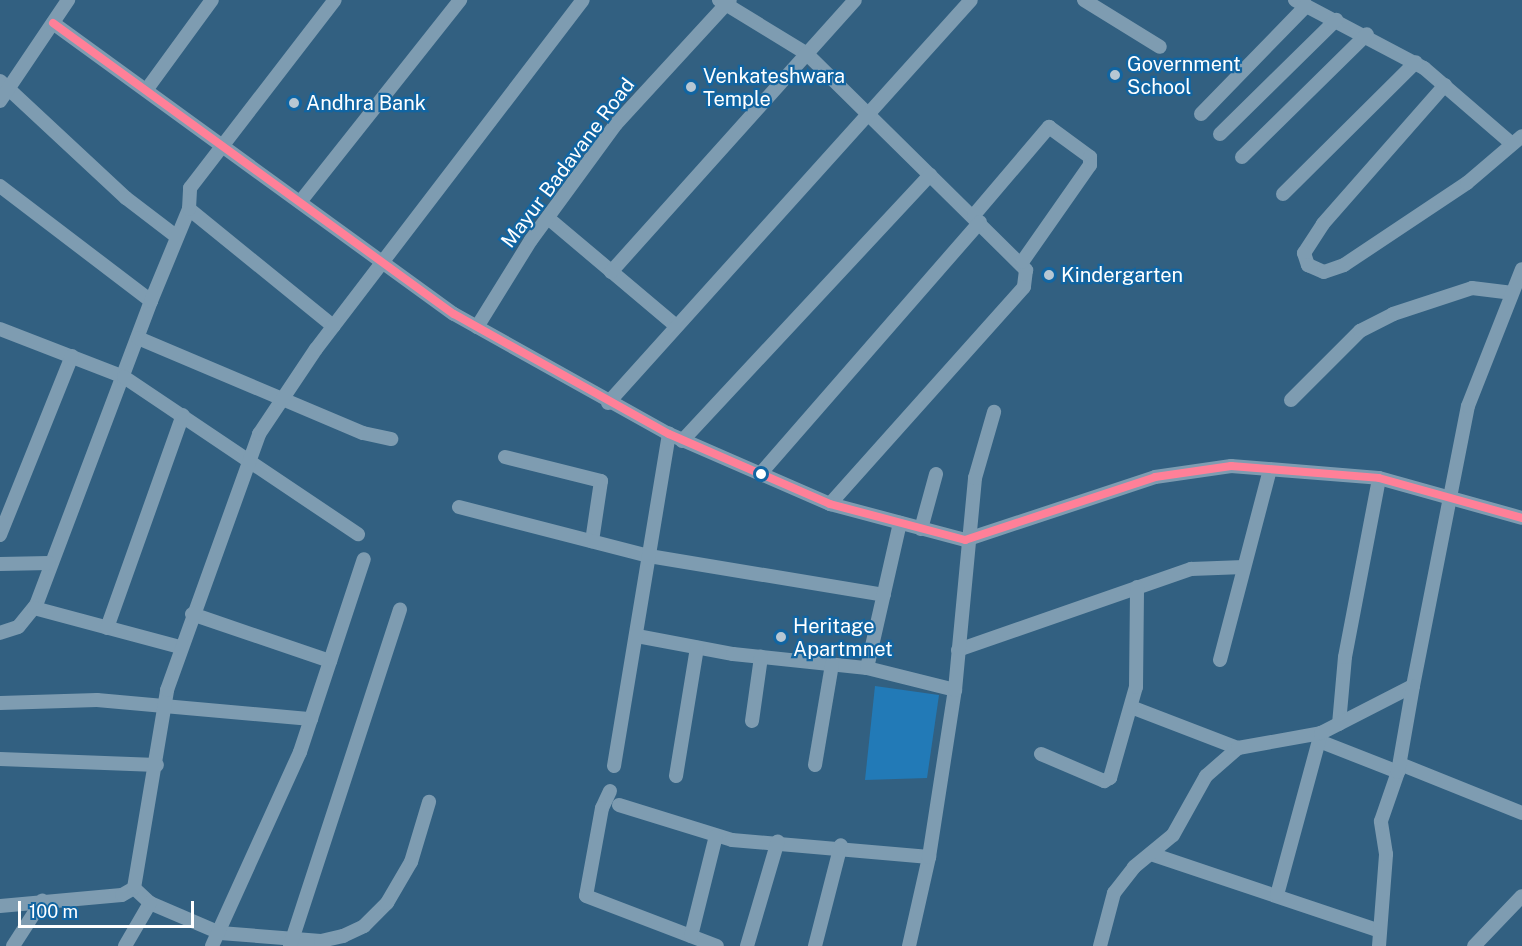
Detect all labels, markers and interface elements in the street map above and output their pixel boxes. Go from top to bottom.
place label: Government School [1127,52,1241,99]
place label: Venkateshwara Temple [703,64,845,111]
marker: Government School [1108,68,1122,82]
street label: Mayur Badavane Road [496,73,640,253]
marker: Venkateshwara Temple [684,80,698,94]
place label: Andhra Bank [306,91,426,115]
marker: Andhra Bank [287,96,301,110]
place label: Kindergarten [1061,263,1183,287]
marker: Kindergarten [1042,268,1056,282]
unlabelled marker [755,468,767,480]
place label: Heritage Apartmnet [793,614,893,661]
marker: Heritage Apartmnet [774,630,788,644]
scale bar [21,889,196,927]
text: 100 m [29,901,78,922]

